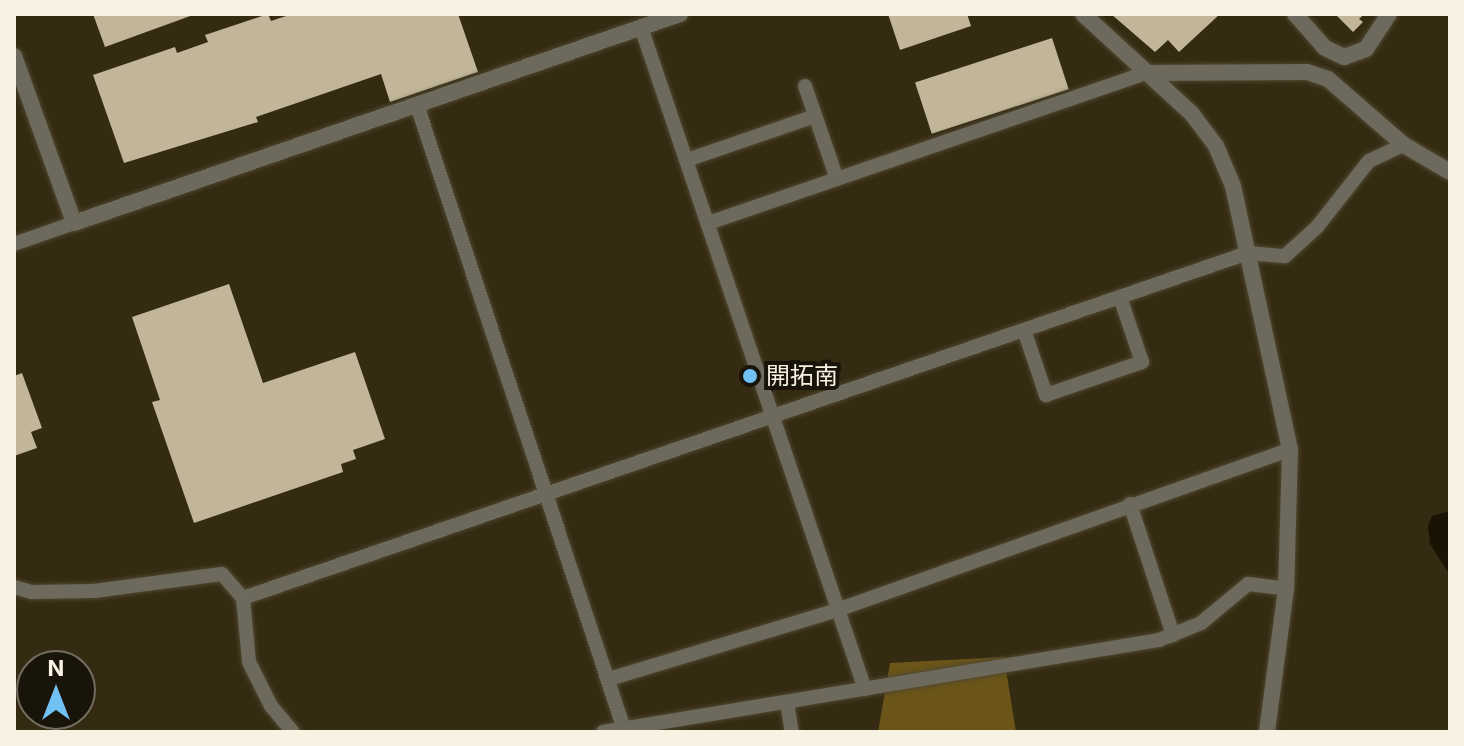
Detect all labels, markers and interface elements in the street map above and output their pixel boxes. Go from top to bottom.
place label: 開拓南 [766,362,838,390]
marker: 開拓南 [741,367,759,385]
north arrow [16,650,96,730]
text: N [48,655,64,681]

